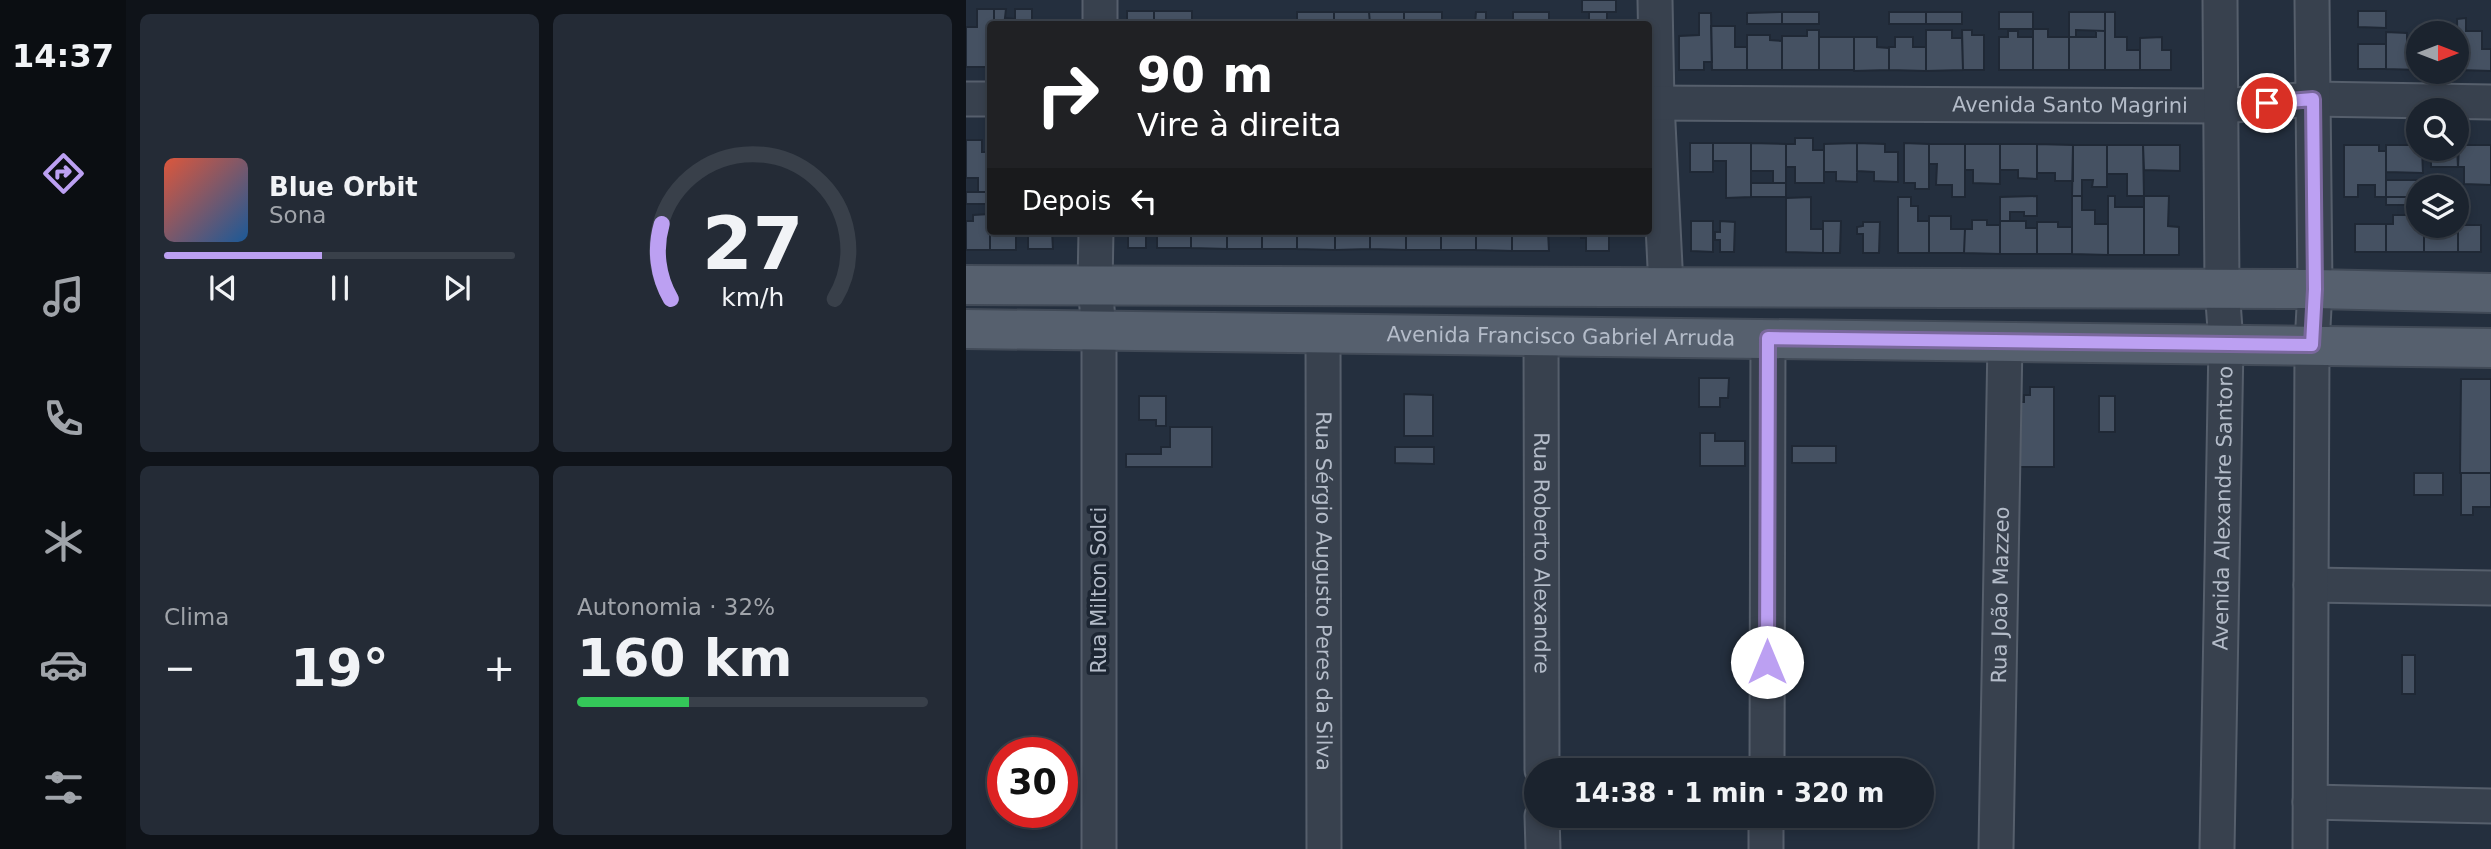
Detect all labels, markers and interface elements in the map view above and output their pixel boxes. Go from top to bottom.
north arrow [2406,21,2469,84]
map controls [2406,21,2469,238]
text: 14:37 [12,37,114,75]
text: 90 m [1137,47,1273,104]
icon: right [1022,49,1113,140]
pin [2237,73,2297,133]
icon: arrive [2248,84,2286,122]
street label: Avenida Santo Magrini [1952,93,2188,118]
button: search [2406,98,2469,161]
text: Vire à direita [1137,106,1342,144]
icon: directions [39,149,88,198]
text: Blue Orbit [269,172,418,202]
button: layers [2406,175,2469,238]
icon: left [1125,182,1163,220]
text: Depois [1022,186,1111,216]
text: 27 [702,201,803,286]
text: Sona [269,202,326,228]
icon: previous [204,269,242,307]
icon: pause [321,269,359,307]
icon: next [438,269,476,307]
icon: music [39,272,88,321]
text: km/h [721,283,784,312]
street label: Avenida Francisco Gabriel Arruda [1386,322,1735,351]
street label: Avenida Alexandre Santoro [2209,365,2238,651]
icon: phone [39,394,88,443]
street label: Rua Sérgio Augusto Peres da Silva [1311,411,1336,771]
street label: Rua Roberto Alexandre [1529,432,1554,674]
street label: Rua João Mazzeo [1987,506,2014,684]
street label: Rua Milton Solci [1087,507,1111,673]
icon: climate [39,517,88,566]
text: Autonomia · 32% [577,594,775,620]
text: Clima [164,604,229,630]
position arrow [1730,625,1804,699]
text: 160 km [577,628,792,688]
text: 19° [290,638,389,698]
icon: car [39,640,88,689]
text: − [164,646,196,690]
text: + [483,646,515,690]
speed limit sign: 30 [987,737,1078,828]
icon: filters [39,763,88,812]
text: 14:38 · 1 min · 320 m [1574,778,1884,808]

